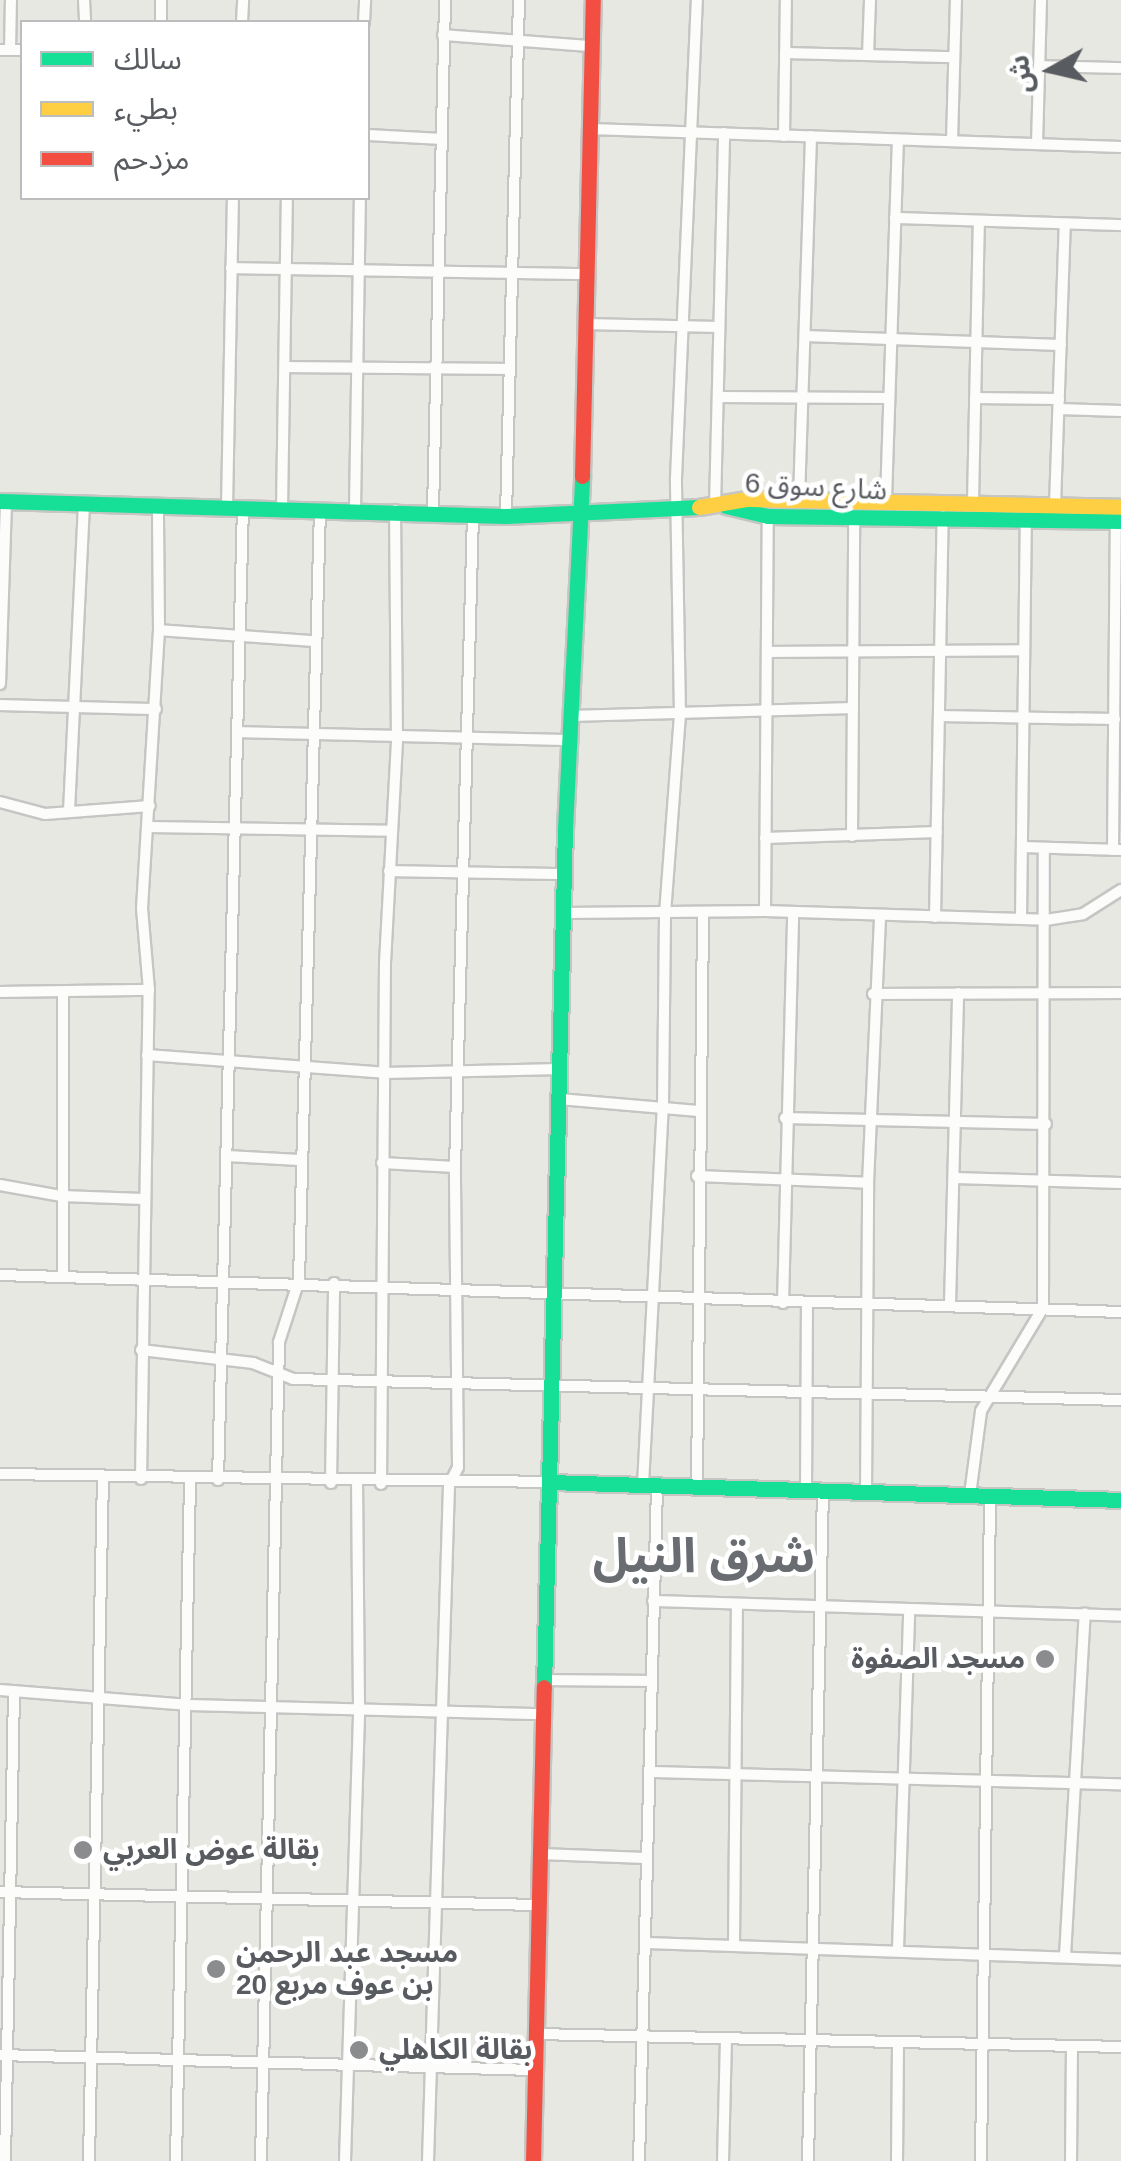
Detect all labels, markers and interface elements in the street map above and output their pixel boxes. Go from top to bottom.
legend [20,20,370,200]
north arrow [1001,20,1101,120]
text: سالك [114,42,182,75]
text: ش [1003,53,1039,95]
text: بطيء [114,92,178,125]
text: مزدحم [114,142,190,175]
street label: شارع سوق 6 [744,466,888,508]
district label: شرق النيل [593,1527,815,1585]
place label: مسجد الصفوة [851,1642,1025,1676]
marker: مسجد الصفوة [1034,1648,1056,1670]
place label: بقالة عوض العربي [103,1833,320,1867]
marker: بقالة عوض العربي [72,1839,94,1861]
place label: مسجد عبد الرحمن بن عوف مربع 20 [236,1936,458,2002]
marker: مسجد عبد الرحمن بن عوف مربع 20 [205,1958,227,1980]
place label: بقالة الكاهلي [379,2033,532,2067]
marker: بقالة الكاهلي [348,2039,370,2061]

